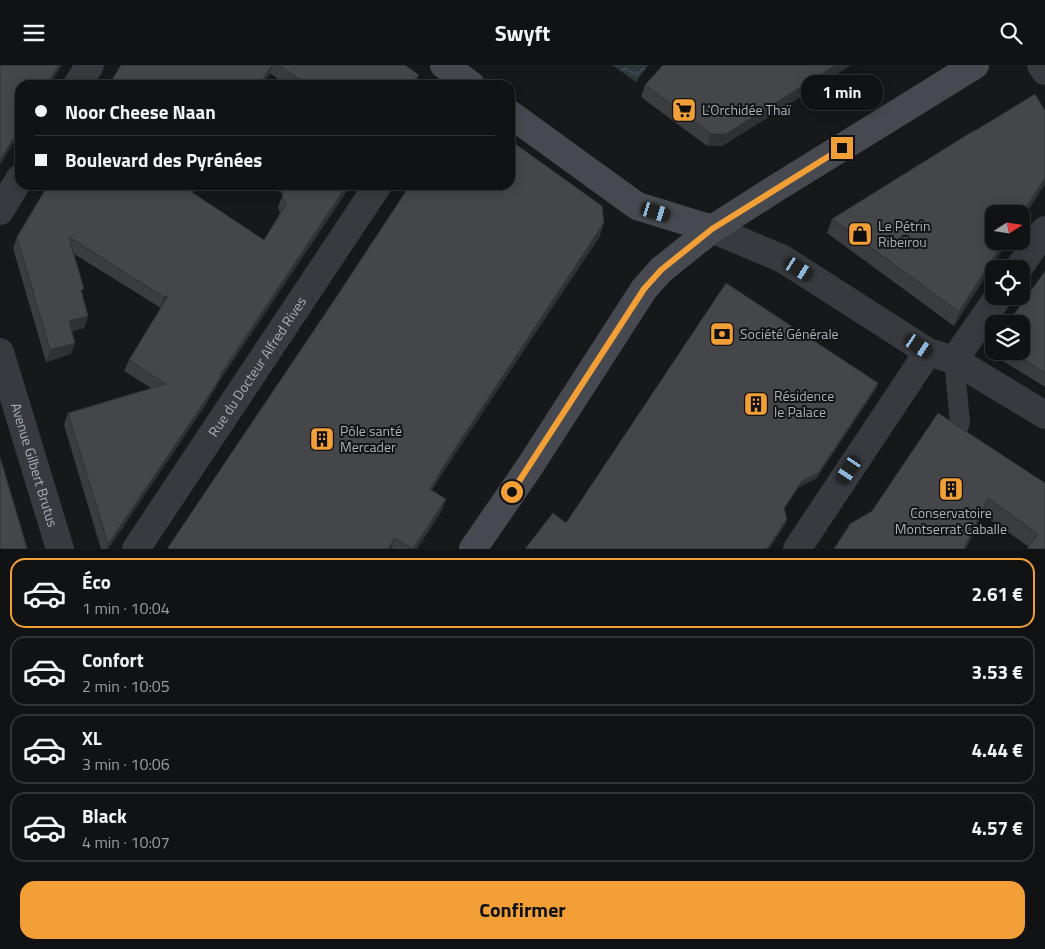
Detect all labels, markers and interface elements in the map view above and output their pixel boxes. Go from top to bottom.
text: Swyft [495,16,550,50]
icon: menu [20,19,48,47]
icon: search [997,19,1025,47]
callout: 1 min [801,76,883,111]
text: 1 min [823,80,861,104]
text: Noor Cheese Naan [65,97,216,126]
supermarket icon: L'Orchidée Thaï [671,97,697,123]
place label: L'Orchidée Thaï [702,99,792,120]
route end [831,137,853,159]
text: Boulevard des Pyrénées [65,145,262,174]
car [639,200,672,224]
north arrow [985,205,1030,250]
map controls [985,205,1030,360]
place label: Le Pétrin Ribeïrou [878,215,930,252]
shop icon: Le Pétrin Ribeïrou [847,221,873,247]
car [782,255,815,283]
button: locate [985,260,1030,305]
street label: Rue du Docteur Alfred Rives [203,292,311,441]
button: layers [985,315,1030,360]
bank icon: Société Générale [709,321,735,347]
place label: Société Générale [740,323,839,344]
car [902,331,935,361]
place label: Résidence le Palace [774,385,834,422]
building icon: Résidence le Palace [743,391,769,417]
street label: Avenue Gilbert Brutus [6,400,64,529]
place label: Pôle santé Mercader [340,420,402,457]
building icon: Pôle santé Mercader [309,426,335,452]
car [834,453,863,487]
building icon: Conservatoire Montserrat Caballe [938,476,964,502]
route start [501,481,523,503]
place label: Conservatoire Montserrat Caballe [895,502,1007,539]
text: Éco [82,567,111,596]
icon: car [22,571,67,616]
text: 2.61 € [971,579,1023,608]
text: 1 min · 10:04 [82,596,170,620]
text: Confort [82,645,144,674]
icon: car [22,649,67,694]
text: 3.53 € [971,657,1023,686]
text: 2 min · 10:05 [82,674,170,698]
text: XL [82,723,102,752]
icon: car [22,727,67,772]
text: 4.44 € [971,735,1023,764]
text: 3 min · 10:06 [82,752,170,776]
text: Black [82,801,127,830]
icon: car [22,805,67,850]
text: 4.57 € [971,813,1023,842]
text: 4 min · 10:07 [82,830,170,854]
button: Confirmer [20,881,1025,939]

